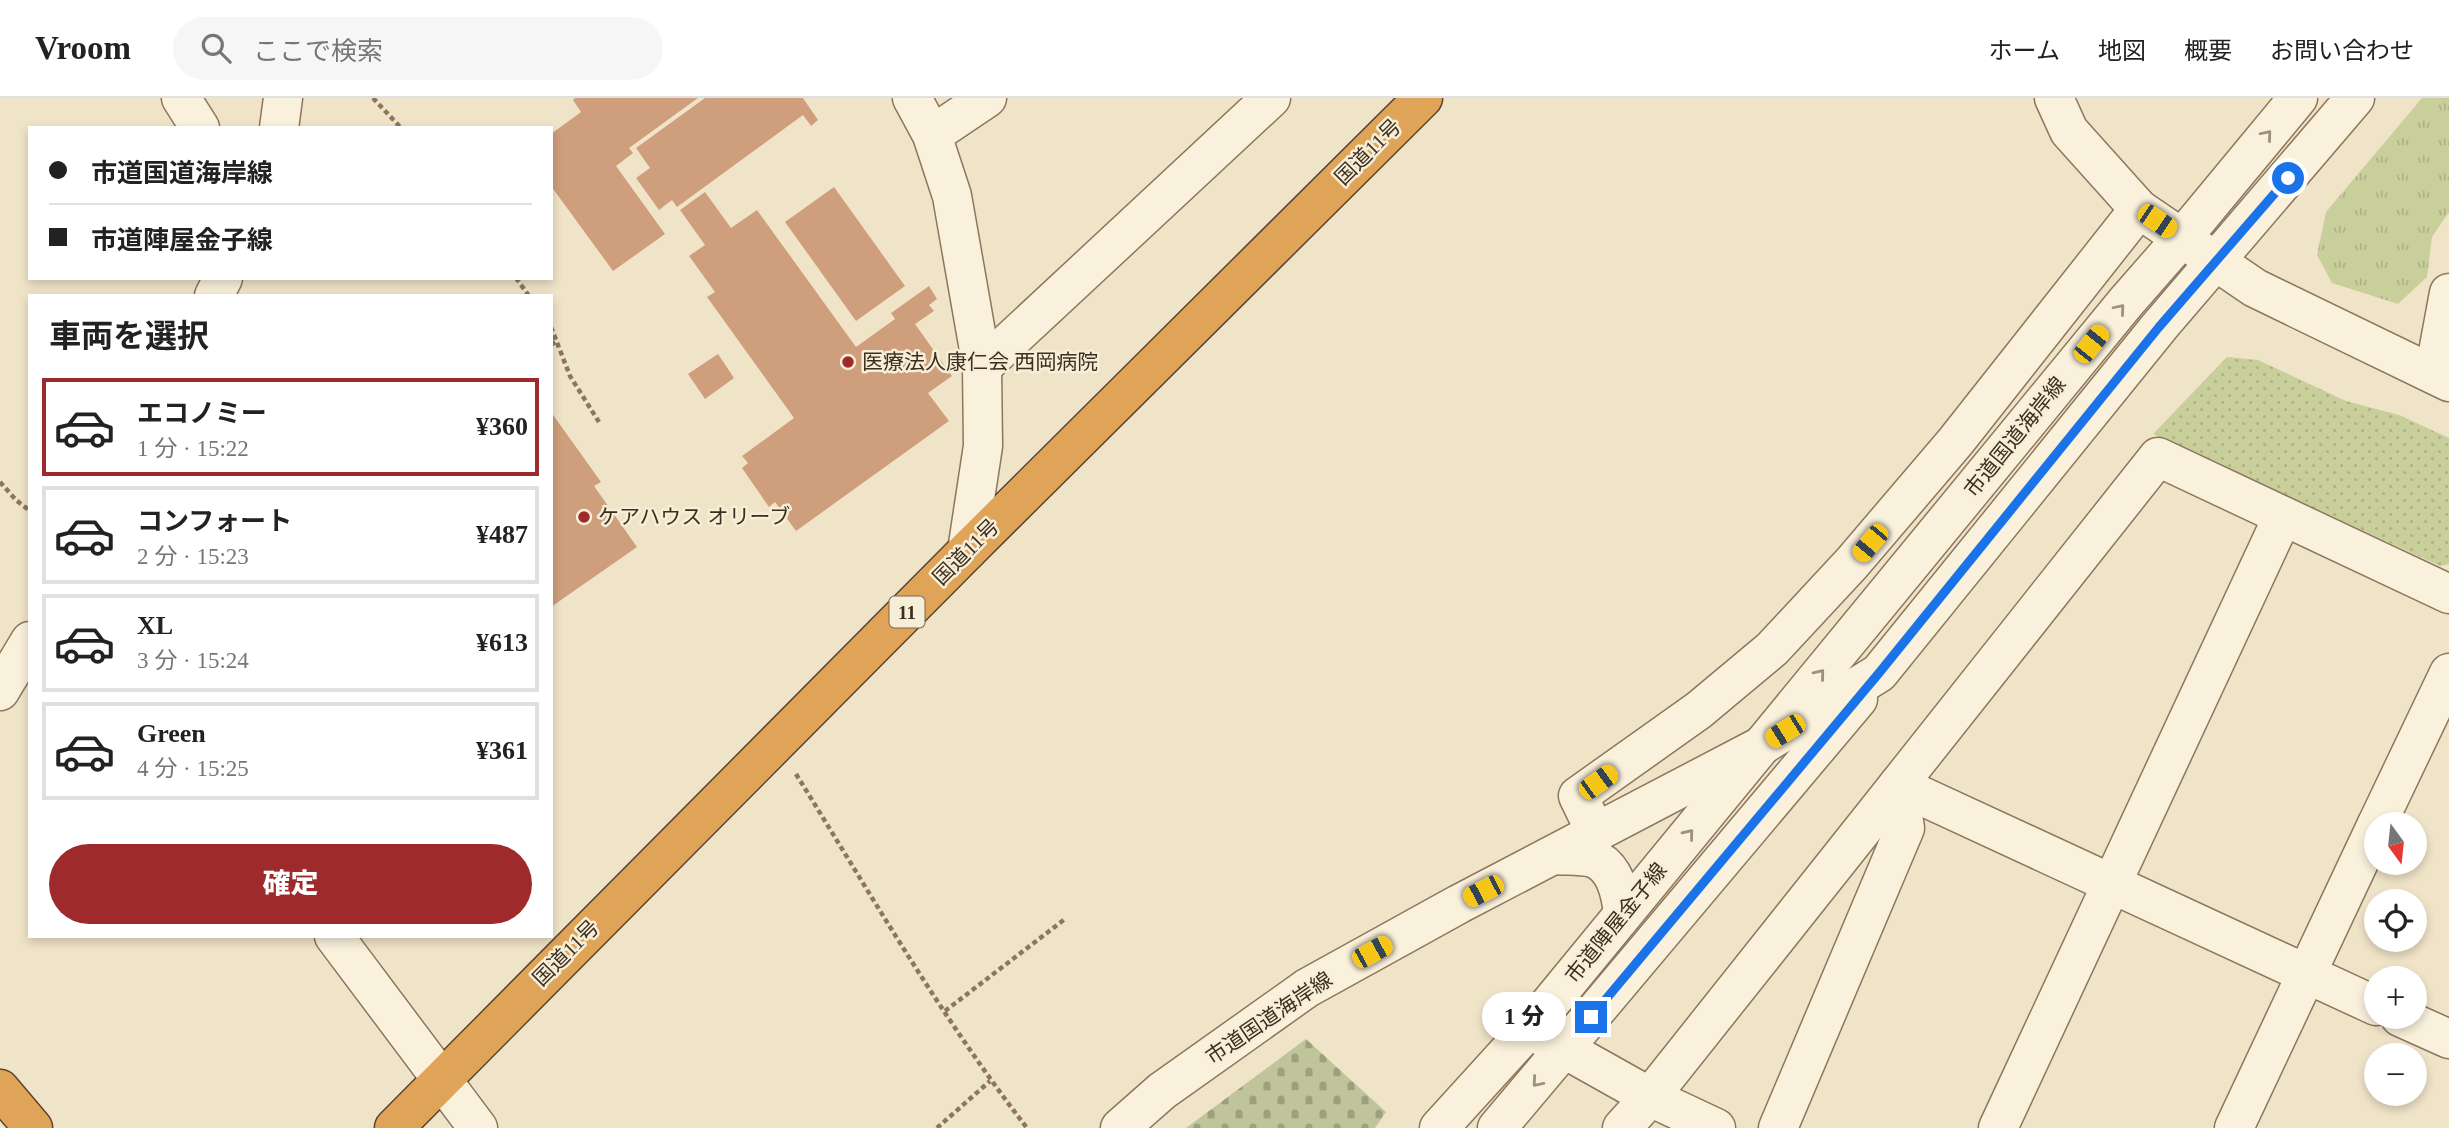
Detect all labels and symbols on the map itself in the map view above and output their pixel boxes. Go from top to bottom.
street label: 国道11号 [1330,114,1406,190]
one-way arrow [2259,131,2271,144]
route start [2272,162,2304,194]
car [2134,201,2181,241]
one-way arrow [2112,304,2124,317]
car [2070,321,2113,367]
place label: 医療法人康仁会 西岡病院 [862,350,1098,374]
marker: 医療法人康仁会 西岡病院 [840,354,856,370]
street label: 市道国道海岸線 [1959,372,2071,502]
place label: ケアハウス オリーブ [598,505,790,529]
marker: ケアハウス オリーブ [576,509,592,525]
street label: 国道11号 [928,514,1004,590]
car [1849,520,1892,566]
road number: 11 [890,597,925,628]
one-way arrow [1812,670,1824,683]
car [1762,711,1809,751]
car [1575,761,1622,803]
north arrow [2364,812,2427,875]
one-way arrow [1681,829,1694,841]
street label: 市道陣屋金子線 [1560,858,1672,988]
car [1460,872,1507,910]
street label: 国道11号 [528,915,604,991]
car [1349,933,1396,971]
street label: 市道国道海岸線 [1201,967,1337,1069]
callout: 1 分 [1482,992,1566,1042]
route end [1575,1001,1607,1033]
one-way arrow [1533,1074,1545,1087]

